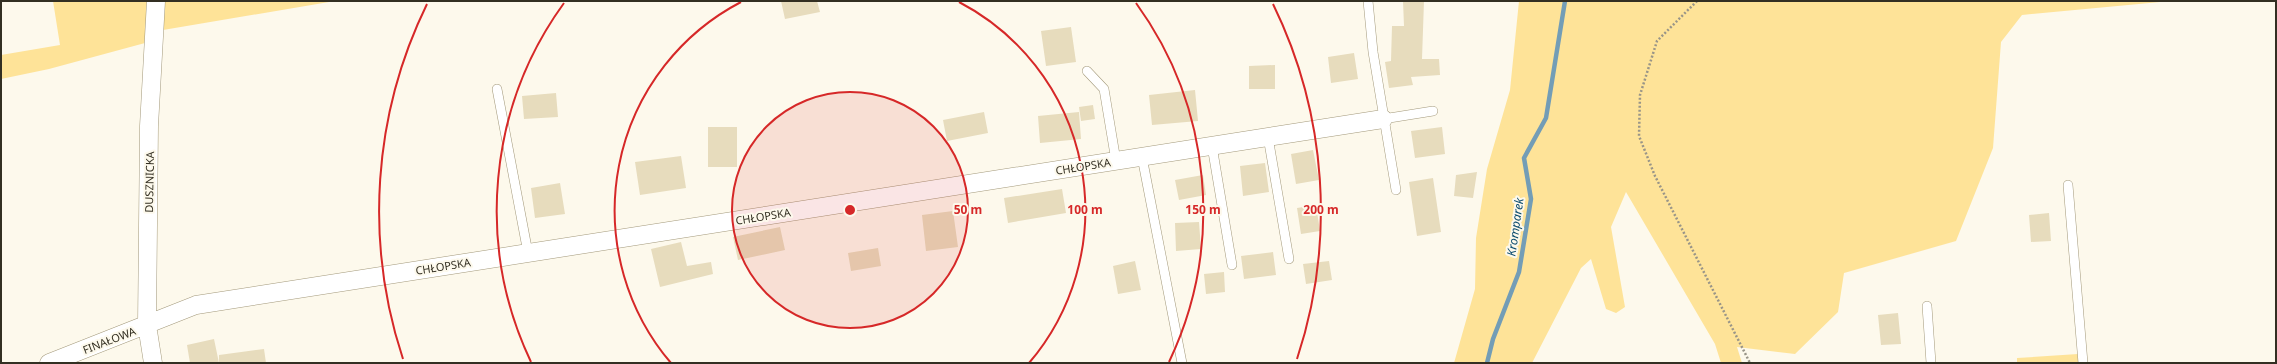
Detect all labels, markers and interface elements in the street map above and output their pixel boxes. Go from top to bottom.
street label: DUSZNICKA [141,150,157,213]
street label: CHŁOPSKA [1054,154,1113,178]
water label: Kromparek [1502,196,1528,257]
text: 50 m [954,201,982,218]
text: 100 m [1067,201,1103,218]
text: 150 m [1185,201,1221,218]
text: 200 m [1303,201,1339,218]
centre of rings [843,203,857,217]
street label: CHŁOPSKA [734,204,793,228]
street label: CHŁOPSKA [414,254,473,278]
street label: FINAŁOWA [80,323,139,357]

